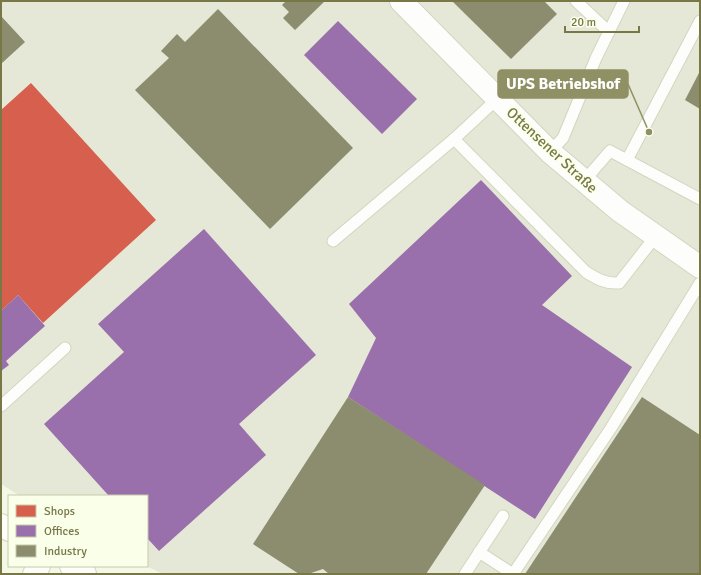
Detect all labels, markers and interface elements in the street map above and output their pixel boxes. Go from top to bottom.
scale bar [565,8,639,34]
text: 20 m [571,15,596,30]
callout: UPS Betriebshof [498,70,628,98]
text: UPS Betriebshof [506,74,621,94]
street label: Ottensener Straße [503,103,601,197]
legend [8,495,148,567]
text: Shops [44,504,75,519]
text: Offices [44,524,79,539]
text: Industry [44,544,87,559]

